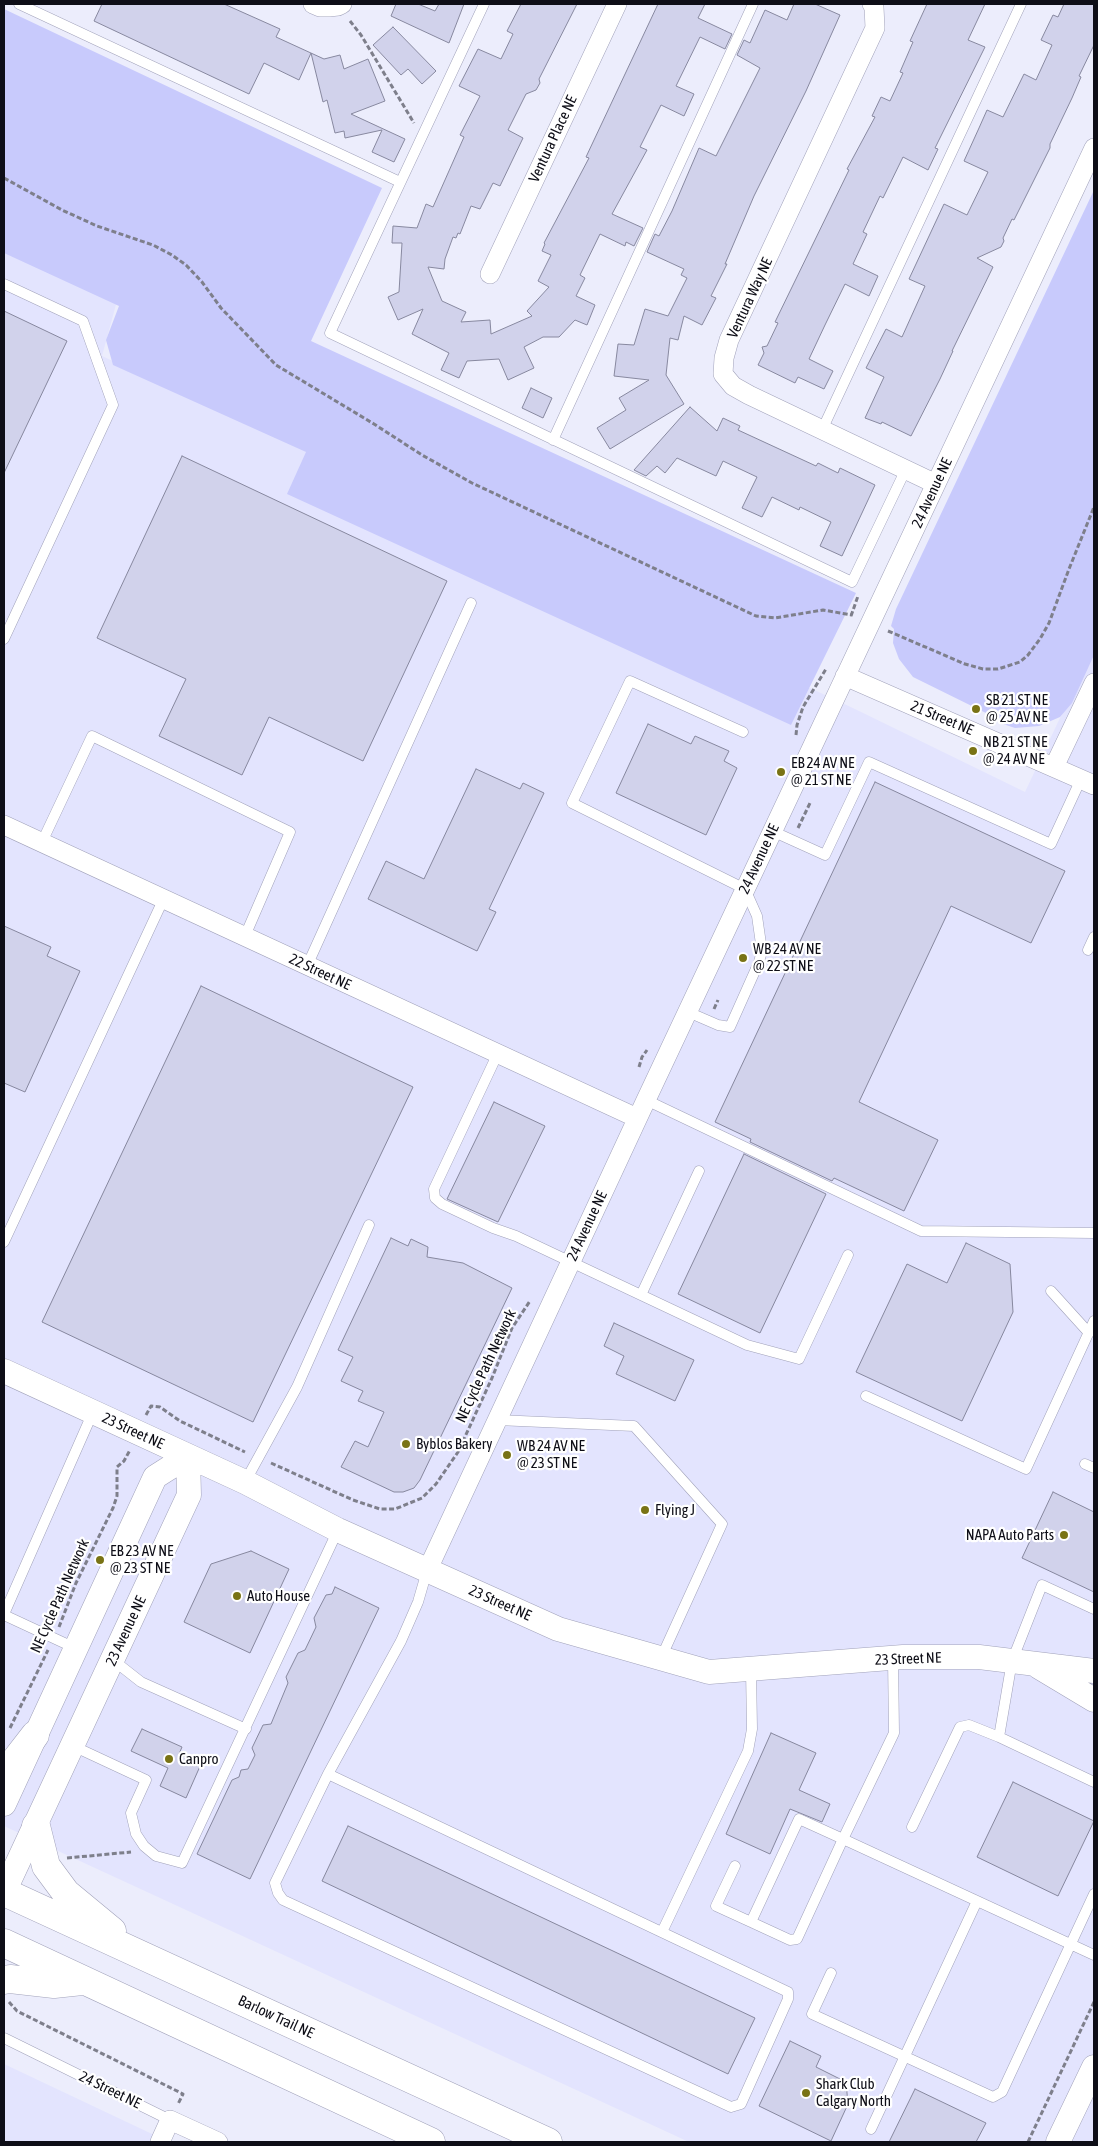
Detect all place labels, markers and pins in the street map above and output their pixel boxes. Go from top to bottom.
place label: SB 21 ST NE @ 25 AV NE [986,691,1048,726]
marker: SB 21 ST NE @ 25 AV NE [970,703,982,715]
place label: NB 21 ST NE @ 24 AV NE [983,733,1047,768]
marker: NB 21 ST NE @ 24 AV NE [967,745,979,757]
place label: EB 24 AV NE @ 21 ST NE [791,754,854,789]
marker: EB 24 AV NE @ 21 ST NE [775,766,787,778]
place label: WB 24 AV NE @ 22 ST NE [753,940,821,975]
marker: WB 24 AV NE @ 22 ST NE [737,952,749,964]
place label: Byblos Bakery [416,1435,492,1453]
place label: WB 24 AV NE @ 23 ST NE [517,1437,585,1472]
marker: Byblos Bakery [400,1438,412,1450]
marker: WB 24 AV NE @ 23 ST NE [501,1449,513,1461]
place label: Flying J [655,1501,695,1519]
marker: Flying J [639,1504,651,1516]
place label: NAPA Auto Parts [966,1526,1054,1544]
marker: NAPA Auto Parts [1058,1529,1070,1541]
place label: EB 23 AV NE @ 23 ST NE [110,1542,173,1577]
marker: EB 23 AV NE @ 23 ST NE [94,1554,106,1566]
place label: Auto House [247,1587,310,1605]
marker: Auto House [231,1590,243,1602]
place label: Canpro [179,1750,219,1768]
marker: Canpro [163,1753,175,1765]
place label: Shark Club Calgary North [816,2075,891,2110]
marker: Shark Club Calgary North [800,2087,812,2099]

